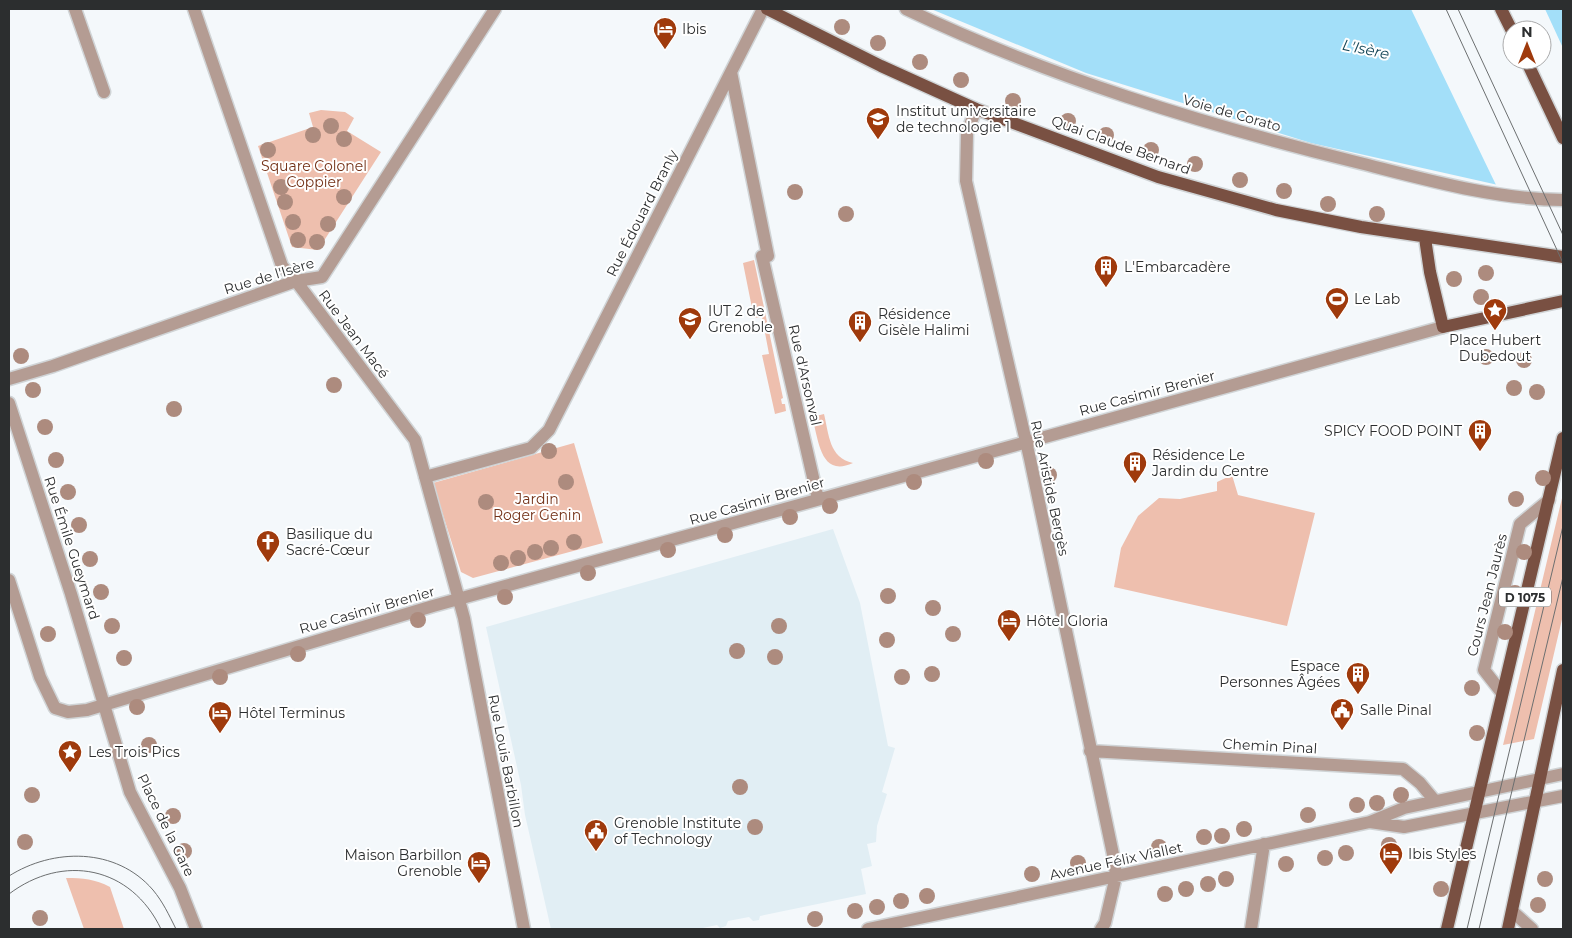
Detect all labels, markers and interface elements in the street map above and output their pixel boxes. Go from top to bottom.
hotel icon: Ibis [652,16,678,50]
place label: Ibis [682,20,706,38]
north arrow [1502,20,1552,70]
text: N [1521,23,1533,41]
water label: L'Isère [1341,35,1391,63]
street label: Voie de Corato [1181,90,1283,136]
place label: Institut universitaire de technologie 1 [896,102,1036,136]
school or university icon: Institut universitaire de technologie 1 [865,106,891,140]
street label: Quai Claude Bernard [1049,111,1193,179]
street label: Rue Édouard Branly [602,146,682,279]
park label: Square Colonel Coppier [261,157,367,191]
street label: Rue de l'Isère [222,254,316,298]
building icon: L'Embarcadère [1093,254,1119,288]
place label: L'Embarcadère [1124,258,1230,276]
street label: Rue Jean Macé [315,286,393,382]
sports icon: Le Lab [1324,286,1350,320]
place label: Le Lab [1354,290,1400,308]
place icon: Place Hubert Dubedout [1482,297,1508,331]
place label: IUT 2 de Grenoble [708,302,773,336]
place label: Résidence Gisèle Halimi [878,305,970,339]
school or university icon: IUT 2 de Grenoble [677,306,703,340]
building icon: Résidence Gisèle Halimi [847,309,873,343]
street label: Rue d'Arsonval [785,323,825,427]
place label: Place Hubert Dubedout [1449,331,1541,365]
street label: Rue Casimir Brenier [1077,366,1217,420]
building icon: SPICY FOOD POINT [1467,418,1493,452]
street label: Rue Aristide Bergès [1027,419,1073,558]
place label: SPICY FOOD POINT [1324,422,1462,440]
place label: Résidence Le Jardin du Centre [1151,446,1269,480]
building icon: Résidence Le Jardin du Centre [1122,450,1148,484]
street label: Rue Casimir Brenier [687,473,827,529]
street label: Rue Émile Gueymard [40,474,104,622]
park label: Jardin Roger Genin [493,490,581,524]
place label: Basilique du Sacré-Cœur [286,525,373,559]
church icon: Basilique du Sacré-Cœur [255,529,281,563]
street label: Cours Jean Jaurès [1463,532,1511,658]
street label: Rue Casimir Brenier [297,582,437,638]
road number: D 1075 [1499,588,1551,606]
hotel icon: Hôtel Gloria [996,608,1022,642]
place label: Hôtel Gloria [1026,612,1108,630]
place label: Espace Personnes Âgées [1219,657,1340,691]
building icon: Espace Personnes Âgées [1345,661,1371,695]
street label: Rue Louis Barbillon [484,693,528,829]
public building icon: Salle Pinal [1329,697,1355,731]
hotel icon: Hôtel Terminus [207,700,233,734]
place label: Salle Pinal [1360,701,1432,719]
place label: Hôtel Terminus [238,704,345,722]
street label: Chemin Pinal [1222,735,1318,757]
place icon: Les Trois Pics [57,739,83,773]
place label: Les Trois Pics [88,743,180,761]
street label: Place de la Gare [133,771,199,879]
place label: Grenoble Institute of Technology [614,814,741,848]
public building icon: Grenoble Institute of Technology [583,818,609,852]
street label: Avenue Félix Viallet [1048,838,1184,884]
hotel icon: Ibis Styles [1378,841,1404,875]
place label: Ibis Styles [1408,845,1477,863]
place label: Maison Barbillon Grenoble [345,846,462,880]
hotel icon: Maison Barbillon Grenoble [466,850,492,884]

